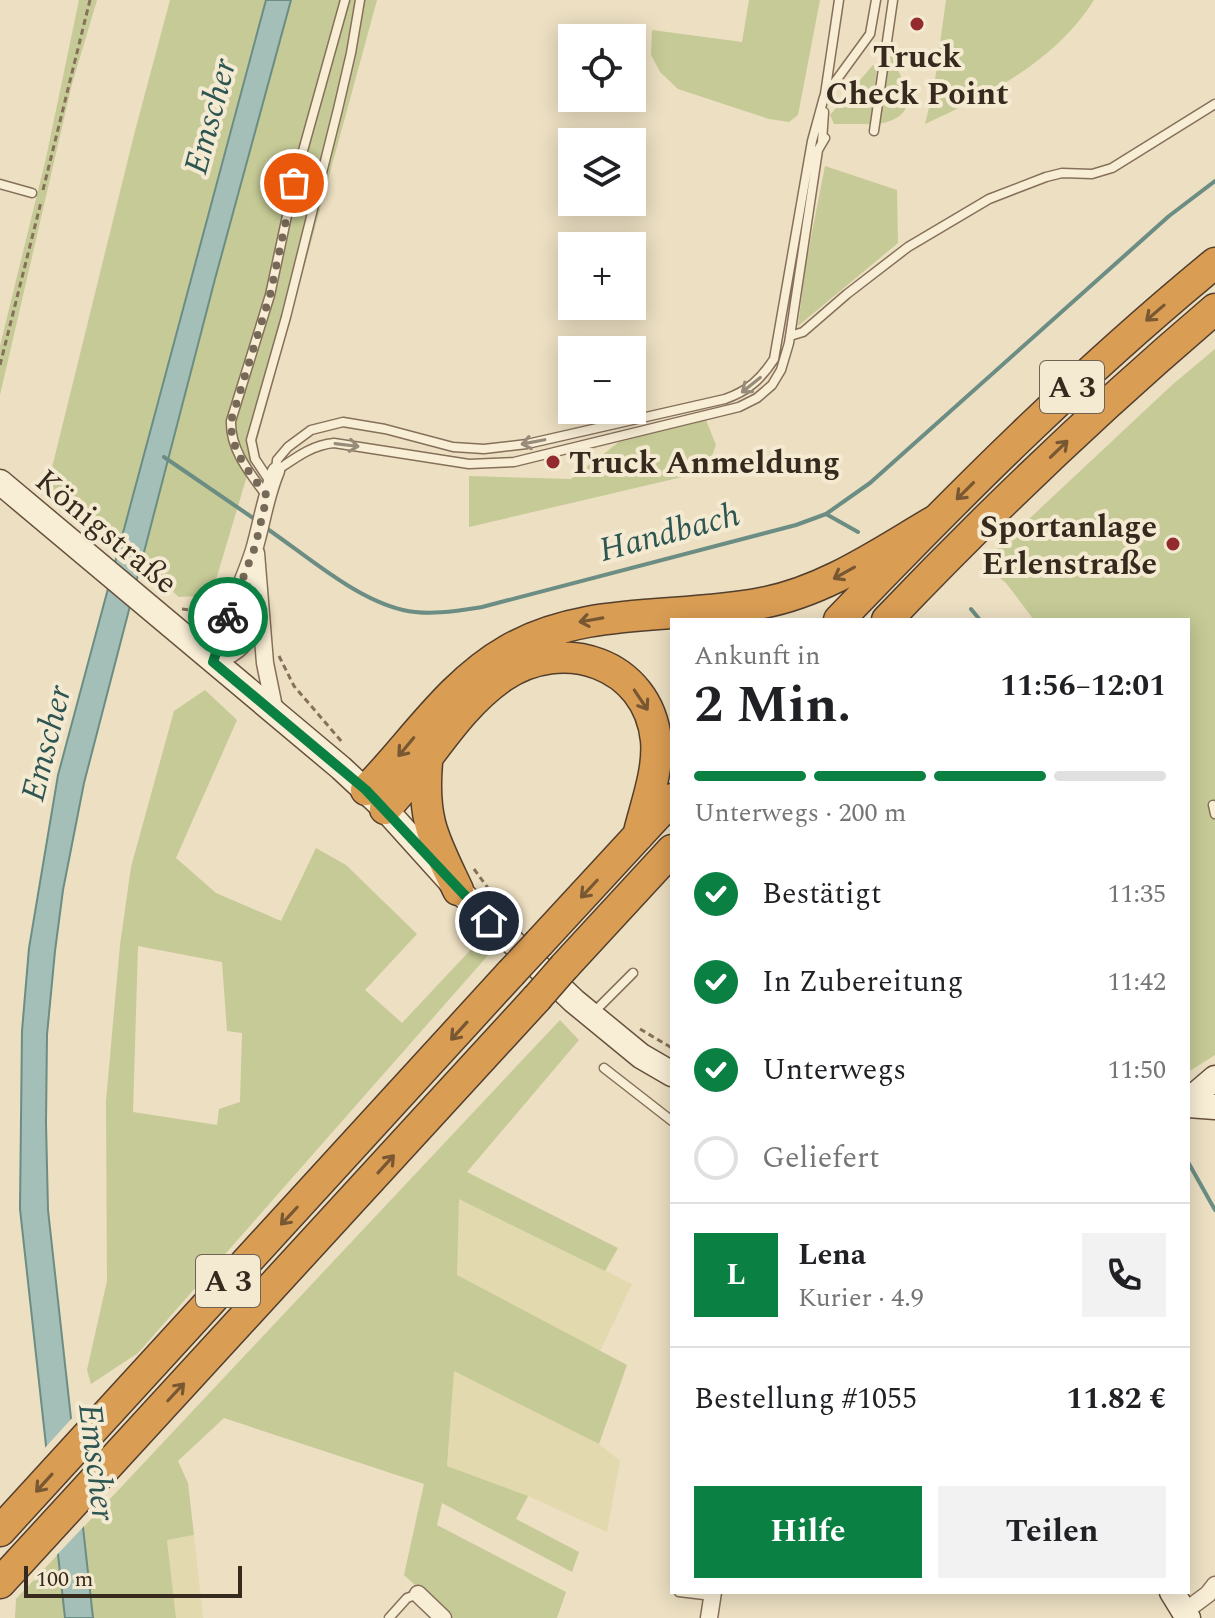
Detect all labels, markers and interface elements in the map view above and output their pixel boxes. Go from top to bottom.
marker: Truck Check Point [908,15,926,33]
map controls [558,24,646,424]
button: locate [558,24,646,112]
place label: Truck Check Point [825,33,1009,119]
water label: Emscher [171,53,251,180]
button: layers [558,128,646,216]
pin [260,149,328,217]
icon: bag [272,161,316,205]
button: + [558,232,646,320]
one-way arrow [1146,304,1166,322]
button: − [558,336,646,424]
road number: A 3 [1040,361,1104,413]
one-way arrow [742,376,762,394]
one-way arrow [521,436,546,451]
one-way arrow [333,437,359,452]
place label: Truck Anmeldung [569,439,840,488]
one-way arrow [1048,440,1068,459]
marker: Truck Anmeldung [544,453,562,471]
street label: Königstraße [24,457,188,607]
one-way arrow [955,481,975,500]
water label: Handbach [593,489,746,577]
place label: Sportanlage Erlenstraße [980,503,1157,589]
marker: Sportanlage Erlenstraße [1164,535,1182,553]
one-way arrow [833,565,857,581]
courier [188,577,268,657]
icon: bike [206,595,250,639]
one-way arrow [579,614,604,629]
text: Ankunft in [694,636,820,676]
text: 11:56–12:01 [1000,663,1166,709]
text: 2 Min. [694,666,851,745]
water label: Emscher [7,680,86,807]
one-way arrow [632,689,649,711]
one-way arrow [397,737,415,757]
text: Unterwegs · 200 m [694,793,906,833]
text: Bestätigt [762,871,882,917]
icon: check [694,872,738,916]
text: 11:35 [1107,874,1166,914]
one-way arrow [580,879,598,899]
pin [455,887,523,955]
icon: home [467,899,511,943]
text: In Zubereitung [762,959,963,1005]
icon: check [694,960,738,1004]
text: 11:42 [1107,962,1166,1002]
one-way arrow [450,1020,468,1040]
text: Unterwegs [762,1047,906,1093]
icon: check [694,1048,738,1092]
text: 11:50 [1107,1050,1166,1090]
text: Geliefert [762,1135,880,1181]
one-way arrow [376,1154,395,1174]
one-way arrow [279,1206,298,1226]
text: Lena [798,1232,866,1278]
button: phone [1082,1233,1166,1317]
text: L [726,1252,746,1298]
road number: A 3 [196,1255,260,1307]
text: Kurier · 4.9 [798,1278,924,1318]
text: Bestellung #1055 [694,1376,917,1422]
text: 11.82 € [1066,1376,1166,1422]
one-way arrow [166,1382,185,1402]
water label: Emscher [63,1401,129,1524]
one-way arrow [35,1472,53,1492]
button: Hilfe [694,1486,922,1578]
button: Teilen [938,1486,1166,1578]
scale bar [24,1562,242,1598]
text: 100 m [36,1563,93,1596]

